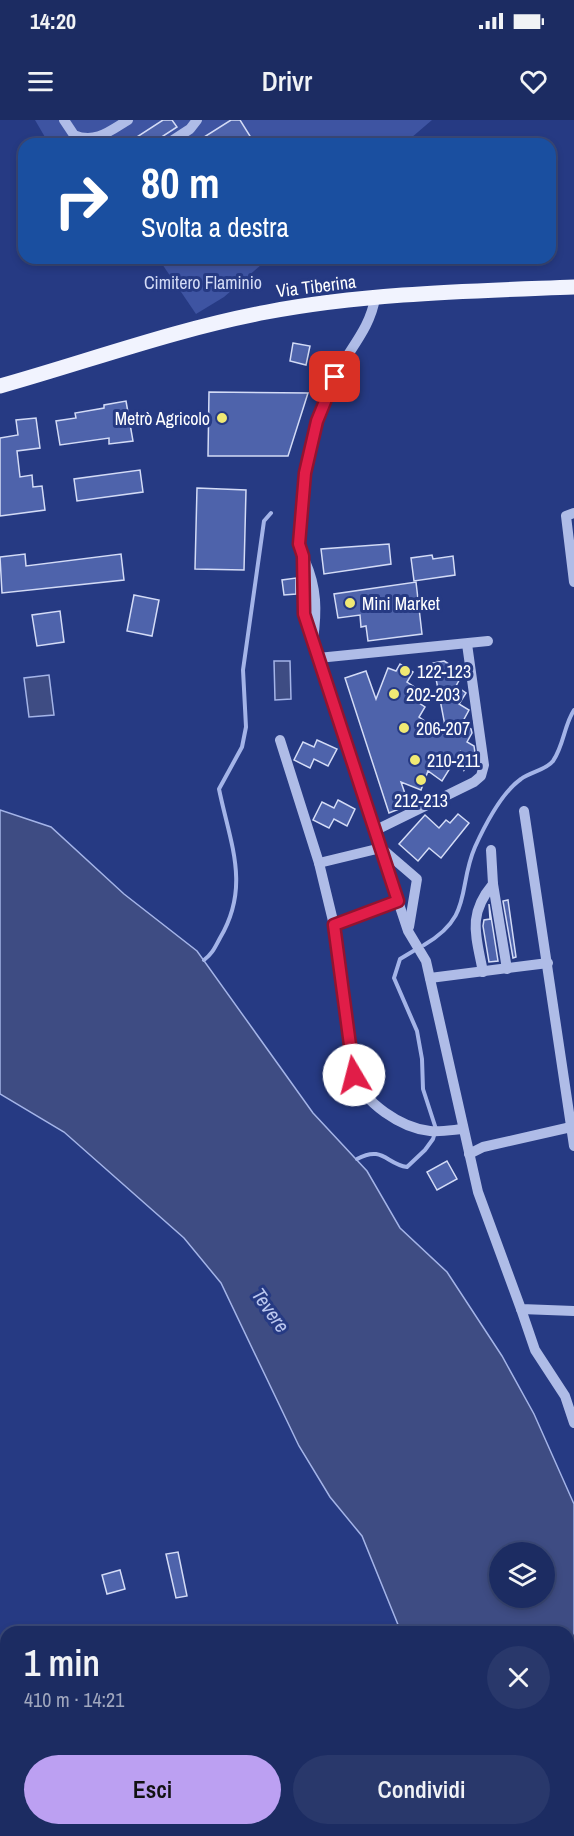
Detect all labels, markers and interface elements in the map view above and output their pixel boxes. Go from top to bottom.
text: 14:20 [30,6,76,36]
text: Drivr [262,63,312,99]
icon: menu [24,65,57,98]
icon: heart [517,65,550,98]
text: 80 m [141,155,220,211]
icon: right [42,162,120,240]
text: Svolta a destra [141,209,289,245]
street label: Via Tiberina [275,269,357,303]
park label: Cimitero Flaminio [144,270,262,295]
pin [309,351,360,402]
icon: arrive [318,360,351,393]
place label: Metrò Agricolo [115,406,210,431]
marker: Metrò Agricolo [215,411,229,425]
place label: Mini Market [362,591,440,616]
marker: Mini Market [343,596,357,610]
place label: 122-123 [417,659,471,684]
marker: 122-123 [398,664,412,678]
place label: 202-203 [406,682,460,707]
marker: 202-203 [387,687,401,701]
place label: 206-207 [416,716,470,741]
marker: 206-207 [397,721,411,735]
place label: 210-211 [427,748,481,773]
marker: 210-211 [408,753,422,767]
marker: 212-213 [414,773,428,787]
place label: 212-213 [394,788,448,813]
position arrow [322,1043,386,1107]
water label: Tevere [246,1282,296,1338]
map controls [489,1542,555,1608]
button: layers [489,1542,555,1608]
text: 1 min [24,1639,100,1687]
button: close [487,1646,550,1709]
text: 410 m · 14:21 [24,1686,124,1713]
button: Esci [24,1755,281,1824]
button: Condividi [293,1755,550,1824]

